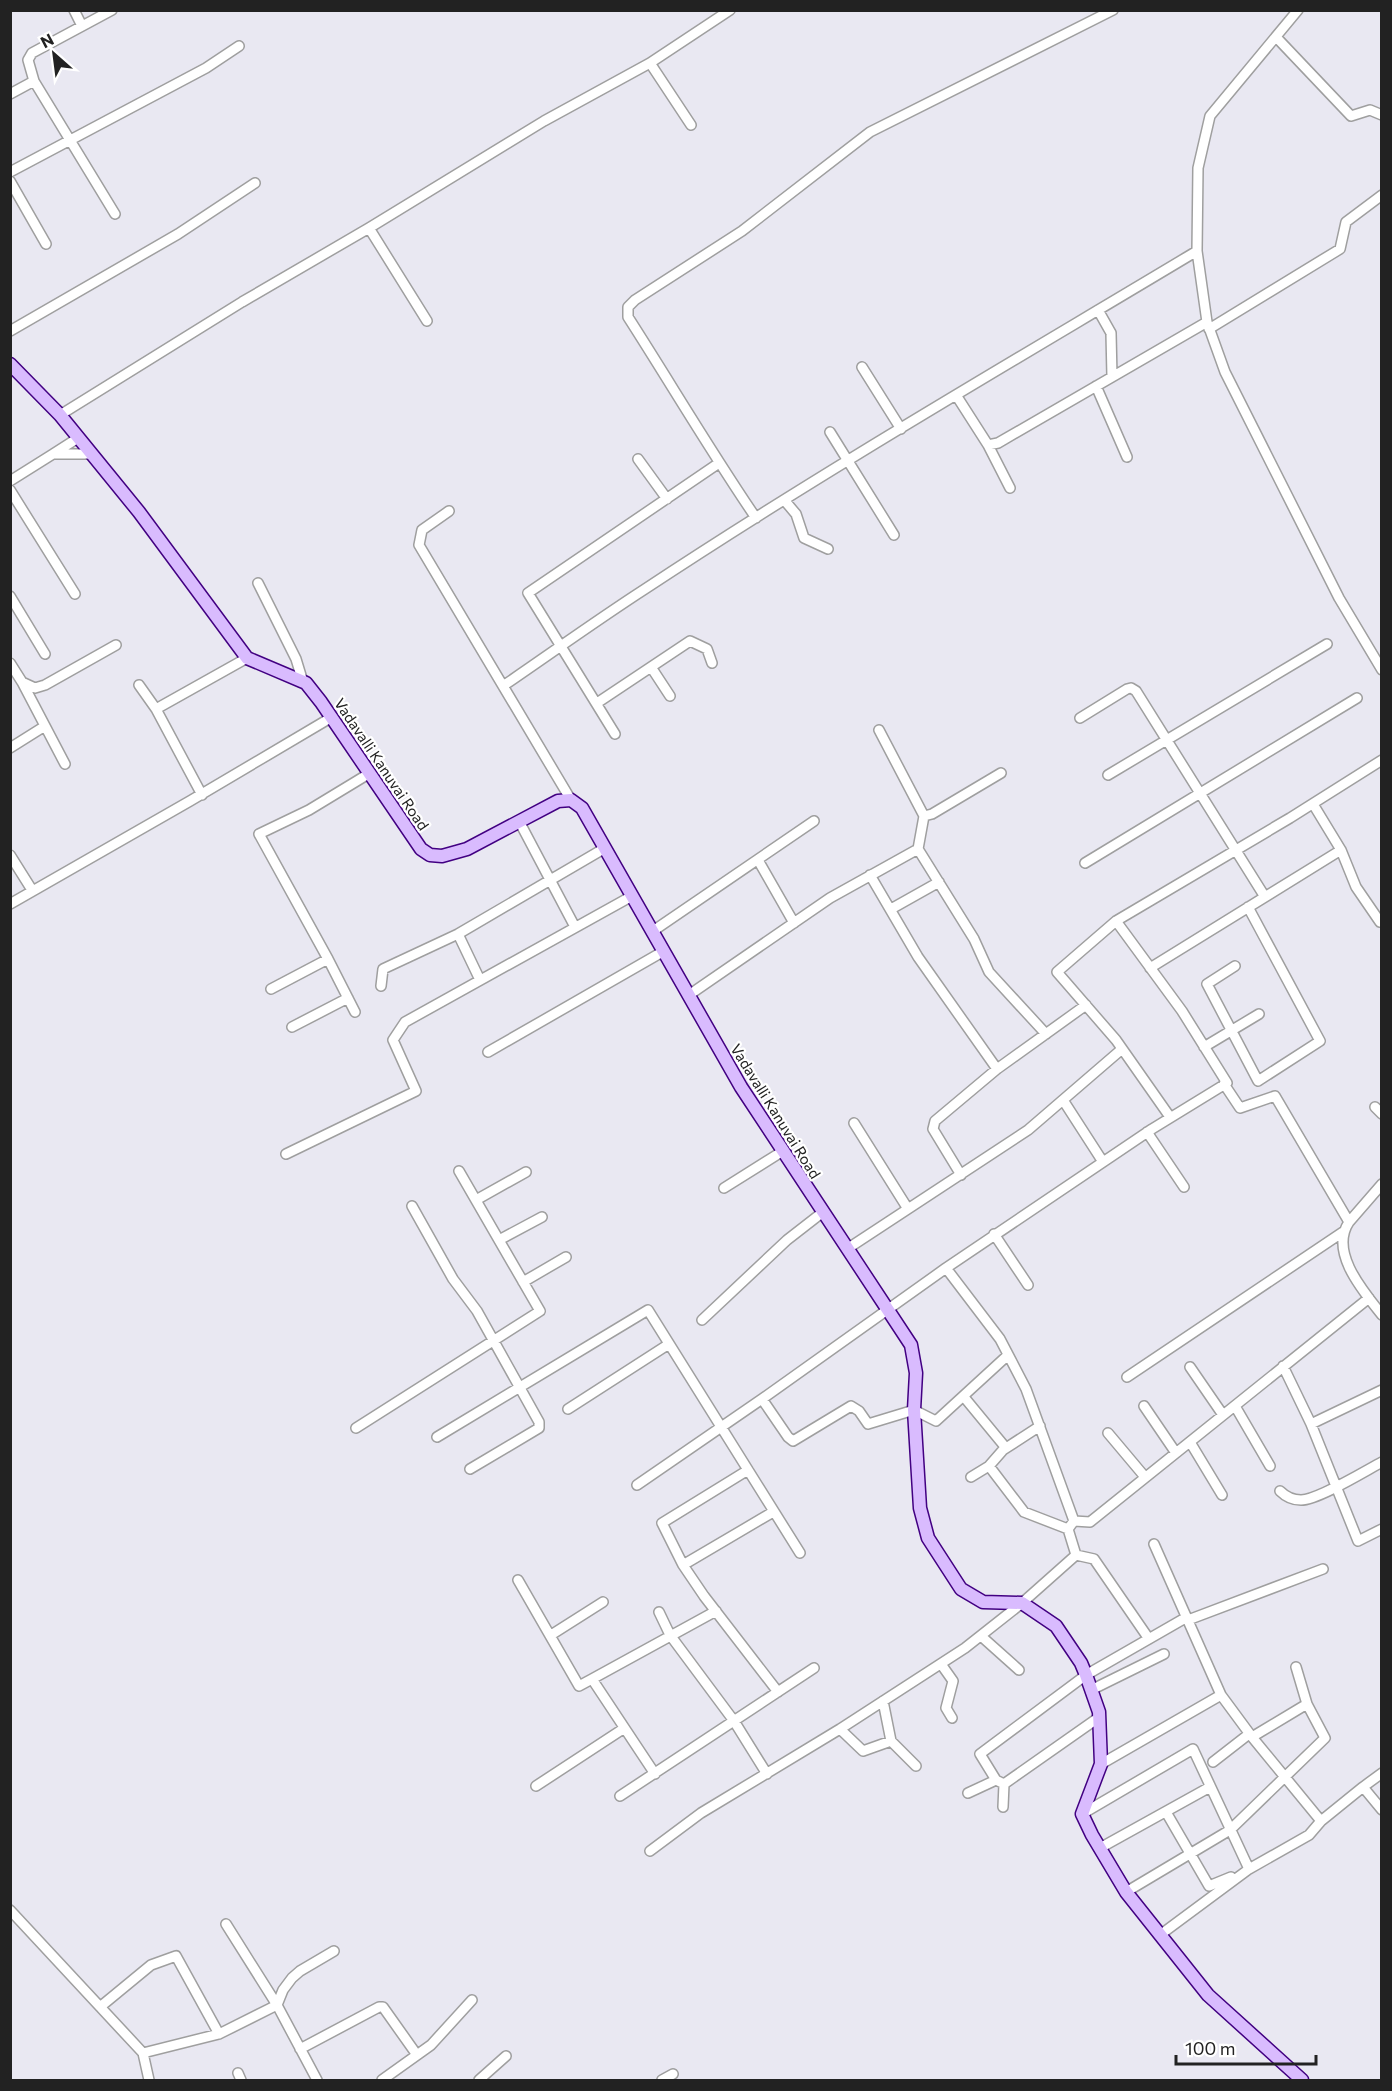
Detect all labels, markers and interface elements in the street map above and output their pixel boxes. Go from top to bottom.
north arrow [24,24,84,84]
text: N [37,29,56,52]
street label: Vadavalli Kanuvai Road [331,695,433,833]
street label: Vadavalli Kanuvai Road [727,1040,825,1182]
scale bar [1176,2028,1316,2066]
text: 100 m [1185,2037,1235,2059]

